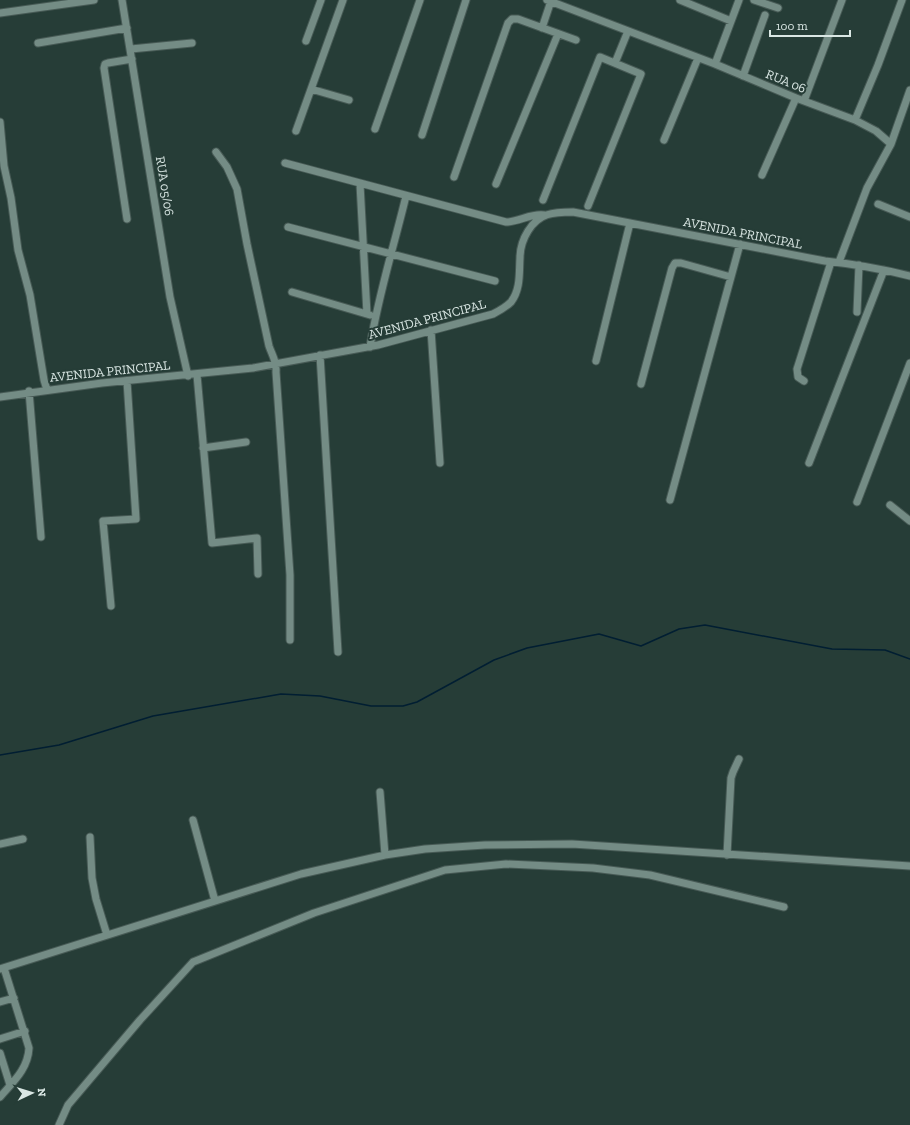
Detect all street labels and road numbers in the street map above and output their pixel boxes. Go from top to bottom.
street label: RUA 06 [764,66,808,96]
street label: RUA 05/06 [153,155,177,217]
street label: AVENIDA PRINCIPAL [682,214,804,252]
street label: AVENIDA PRINCIPAL [367,296,487,342]
street label: AVENIDA PRINCIPAL [49,357,171,385]

